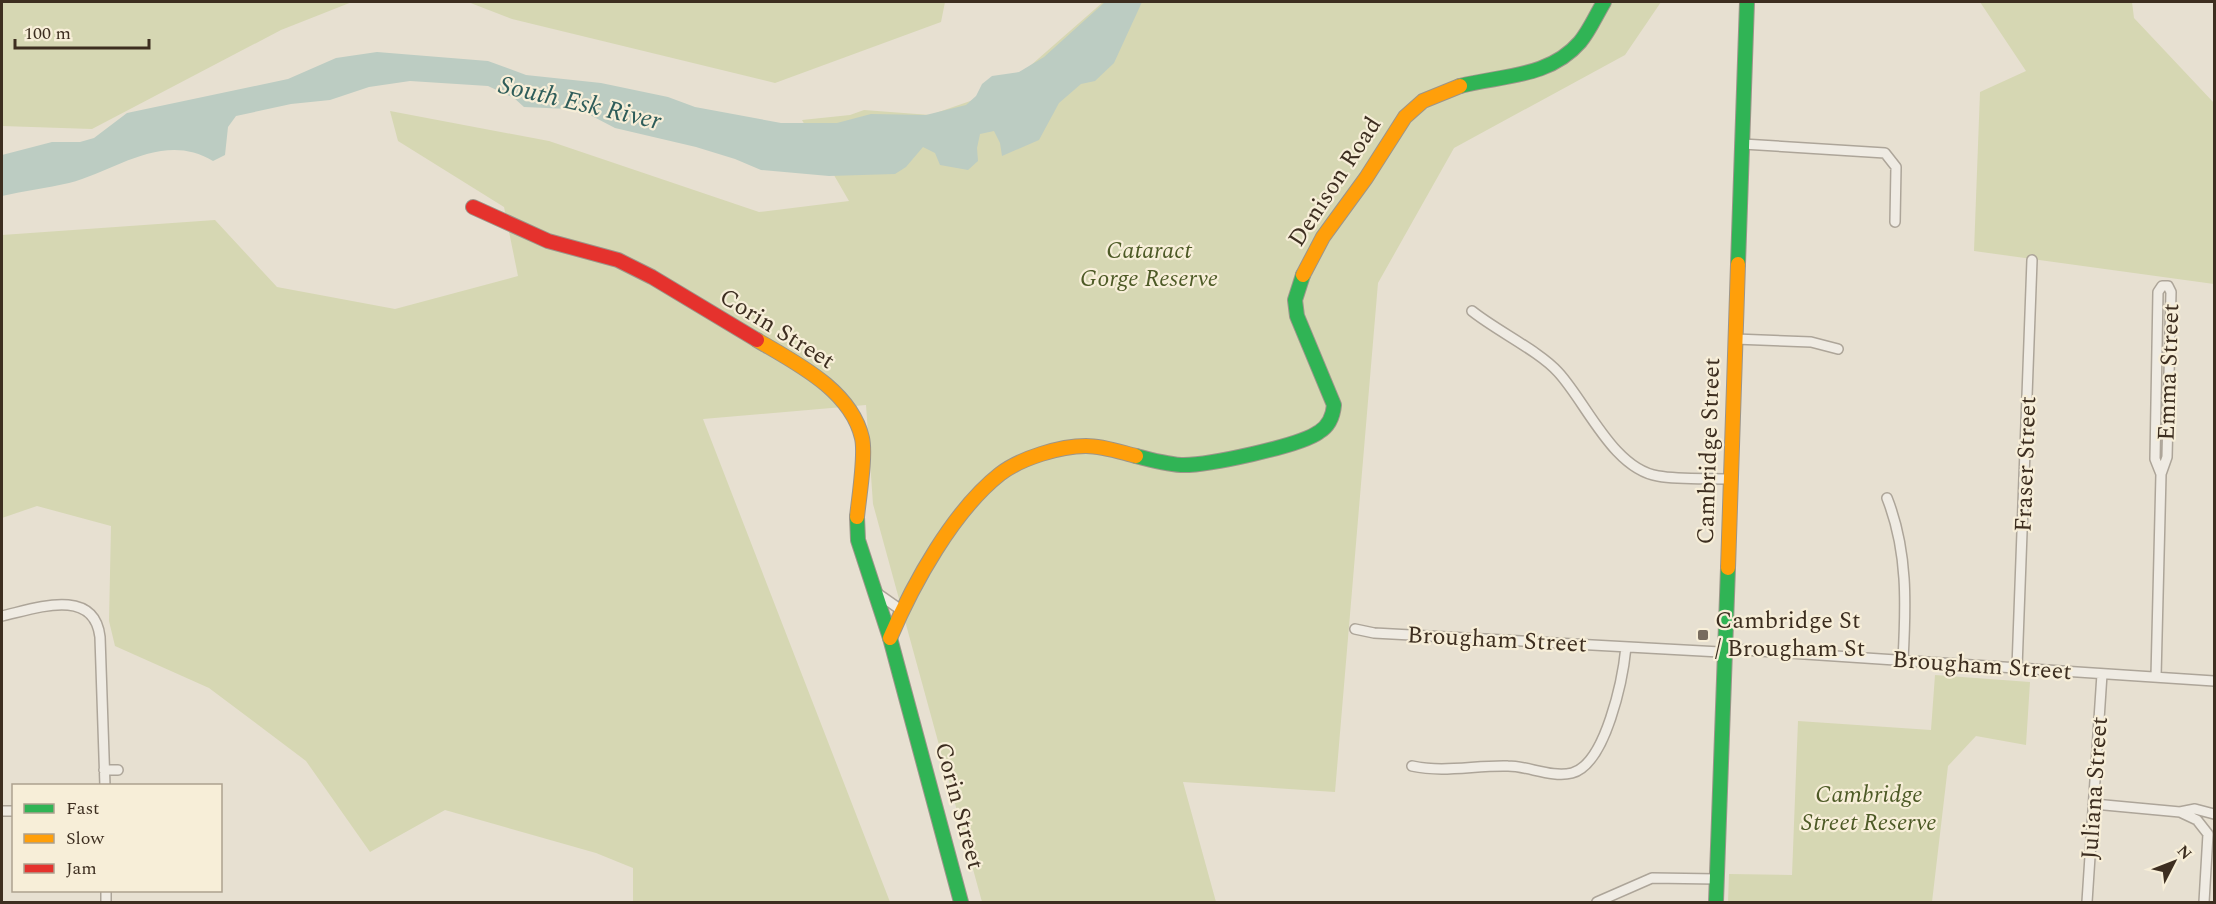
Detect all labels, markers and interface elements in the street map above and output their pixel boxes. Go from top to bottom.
scale bar [15,12,148,50]
text: 100 m [24,20,71,47]
water label: South Esk River [495,65,666,141]
street label: Denison Road [1279,110,1391,254]
park label: Cataract Gorge Reserve [1080,233,1218,297]
street label: Corin Street [712,279,842,379]
street label: Emma Street [2149,303,2189,441]
street label: Cambridge Street [1688,357,1730,545]
street label: Fraser Street [2006,395,2046,533]
place label: Cambridge St / Brougham St [1715,603,1865,667]
street label: Brougham Street [1406,617,1588,663]
marker: Cambridge St / Brougham St [1696,628,1710,642]
street label: Brougham Street [1891,642,2073,690]
street label: Juliana Street [2072,715,2118,861]
street label: Corin Street [925,738,993,874]
park label: Cambridge Street Reserve [1801,777,1937,841]
legend [12,784,222,892]
text: Fast [66,795,99,822]
text: Slow [66,825,105,852]
north arrow [2144,832,2204,892]
text: N [2171,840,2198,866]
text: Jam [66,855,97,882]

